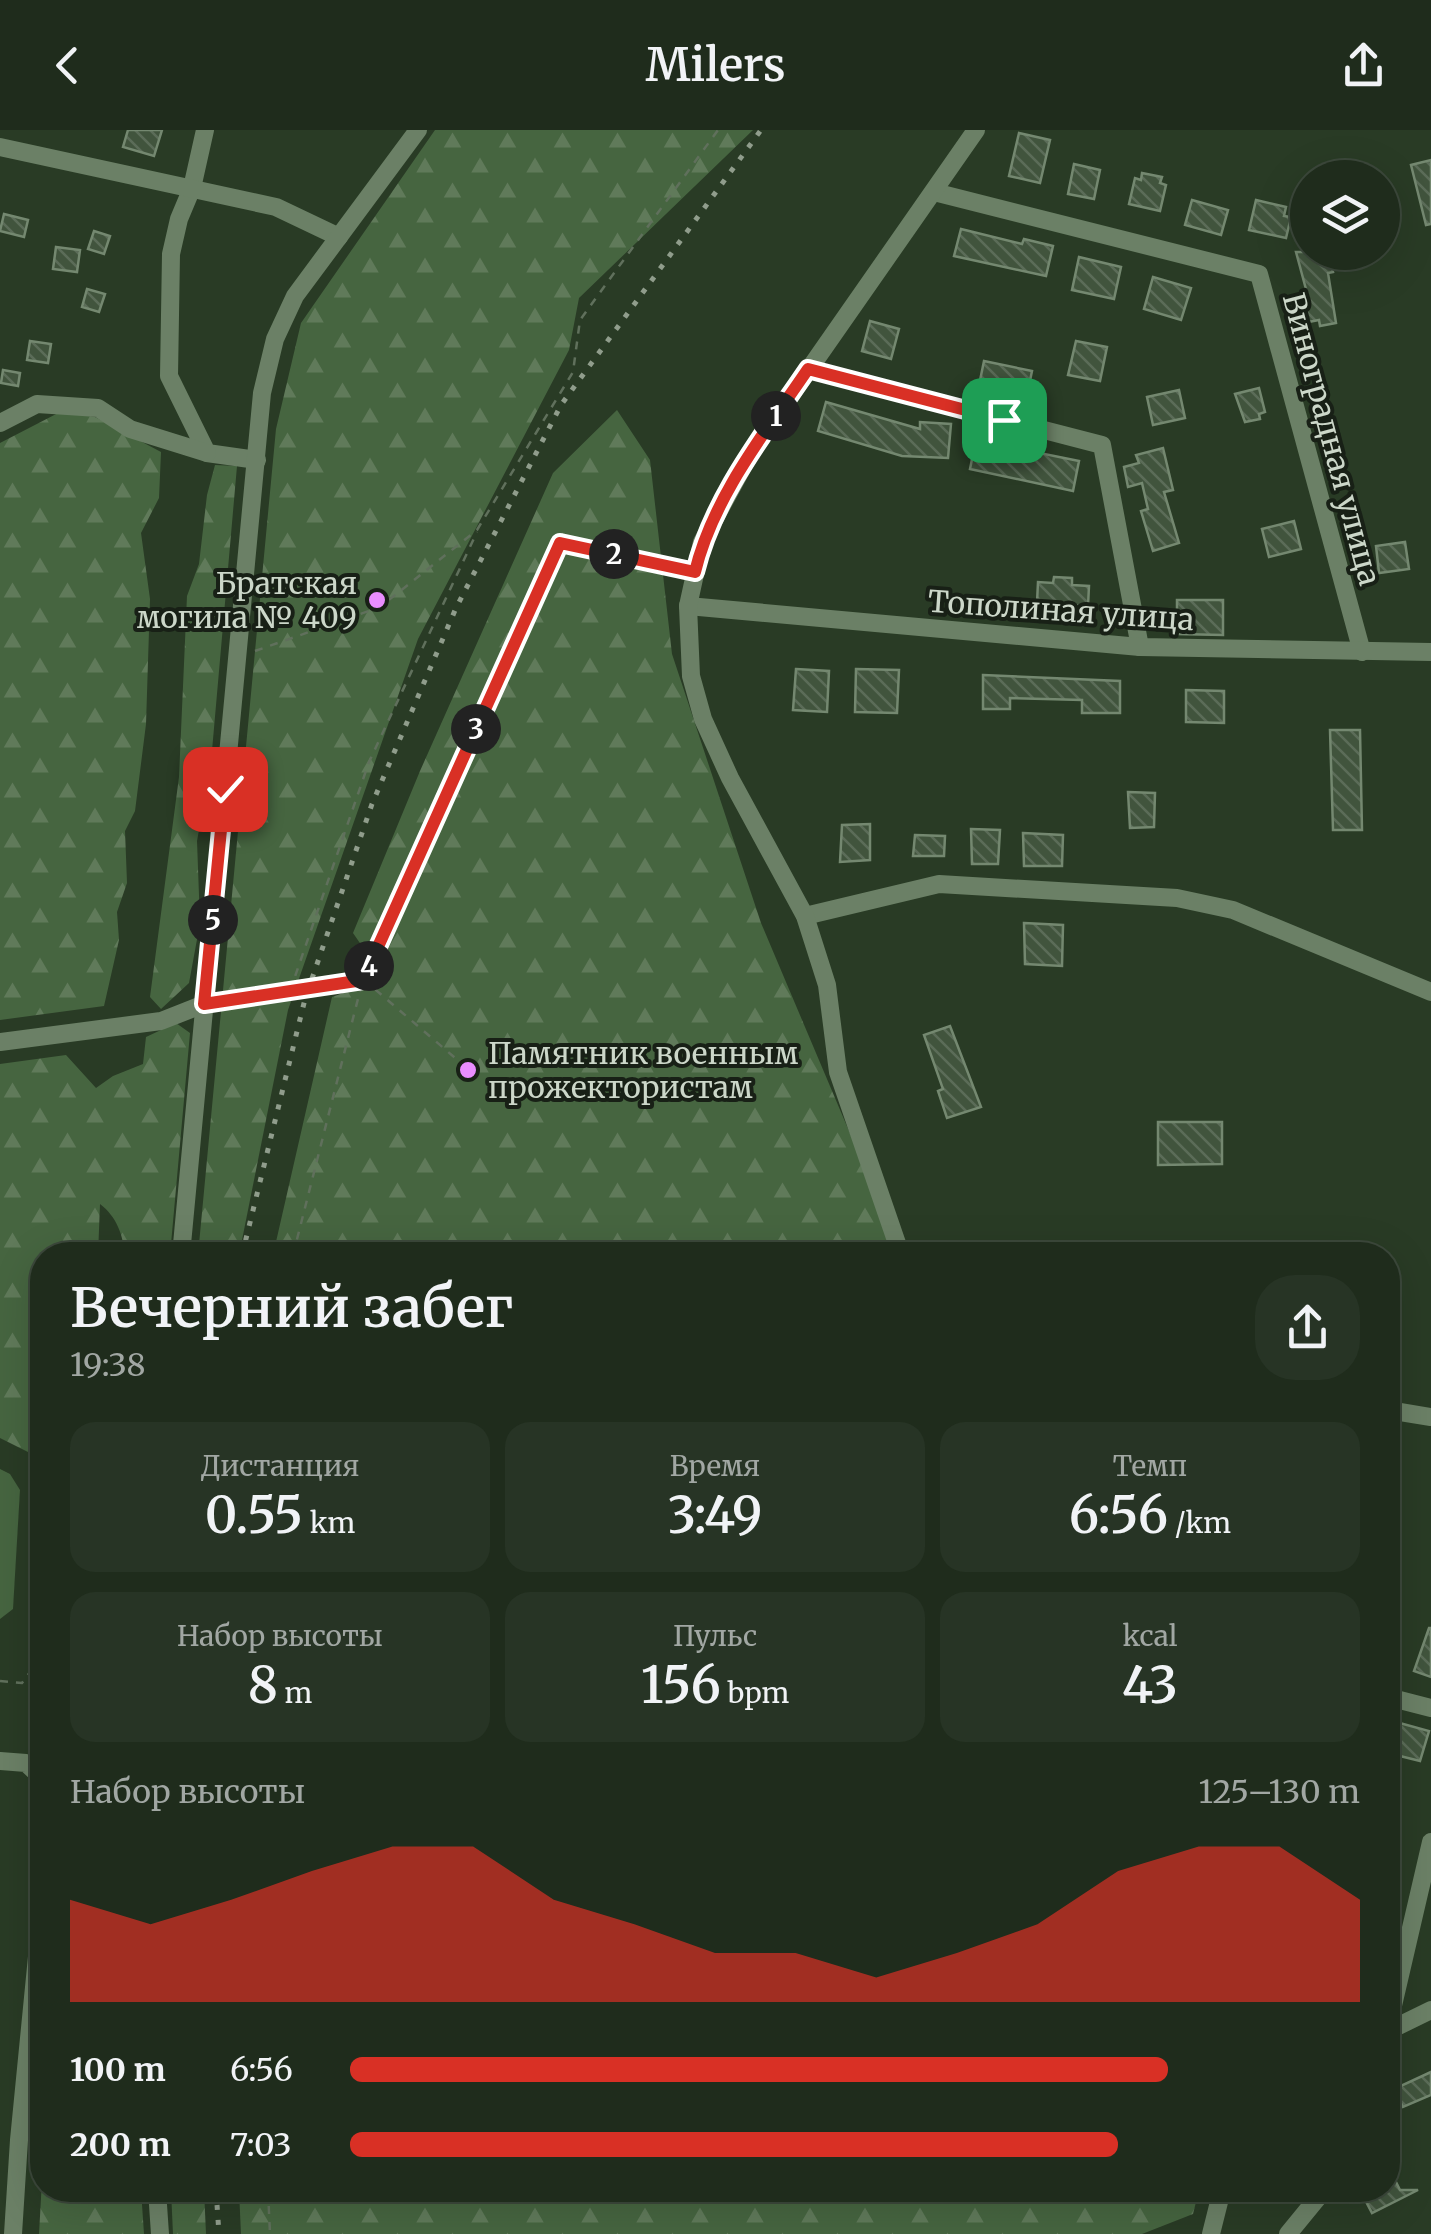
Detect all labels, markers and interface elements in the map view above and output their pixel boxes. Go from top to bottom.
text: Milers [645,37,786,93]
icon: back [40,38,95,93]
icon: share [1336,38,1391,93]
map controls [1290,160,1400,270]
button: layers [1290,160,1400,270]
street label: Виноградная улица [1275,289,1389,589]
pin [962,378,1047,463]
pin: 1 [751,391,801,441]
icon: arrive [977,393,1032,448]
text: 1 [770,398,782,434]
pin: 2 [589,529,639,579]
text: 2 [606,536,622,572]
place label: Братская могила № 409 [136,564,357,636]
street label: Тополиная улица [927,582,1195,638]
marker: Братская могила № 409 [366,589,388,611]
pin: 3 [451,704,501,754]
text: 3 [468,711,484,747]
pin [183,747,268,832]
icon: check [198,762,253,817]
pin: 5 [188,895,238,945]
text: 5 [205,902,221,938]
pin: 4 [344,941,394,991]
text: 4 [360,948,378,984]
place label: Памятник военным прожектористам [488,1034,799,1106]
marker: Памятник военным прожектористам [457,1059,479,1081]
text: Вечерний забег [70,1273,513,1342]
button: share [1255,1275,1360,1380]
text: 19:38 [70,1345,145,1385]
text: Дистанция [201,1448,359,1484]
text: Время [670,1448,760,1484]
text: Темп [1113,1448,1187,1484]
text: 0.55 [205,1484,303,1547]
text: 3:49 [667,1484,763,1547]
text: 6:56 [1069,1484,1168,1547]
text: km [303,1505,355,1541]
text: /km [1168,1505,1231,1541]
text: Набор высоты [177,1618,383,1654]
text: Пульс [673,1618,757,1654]
text: kcal [1122,1618,1178,1654]
text: 8 [248,1654,278,1717]
text: 156 [641,1654,721,1717]
text: 43 [1122,1654,1178,1717]
text: m [278,1675,312,1711]
text: bpm [721,1675,789,1711]
text: Набор высоты [70,1772,305,1812]
text: 125–130 m [1198,1772,1360,1812]
text: 100 m [70,2050,166,2090]
text: 6:56 [230,2050,293,2090]
text: 200 m [70,2125,171,2165]
text: 7:03 [230,2125,292,2165]

